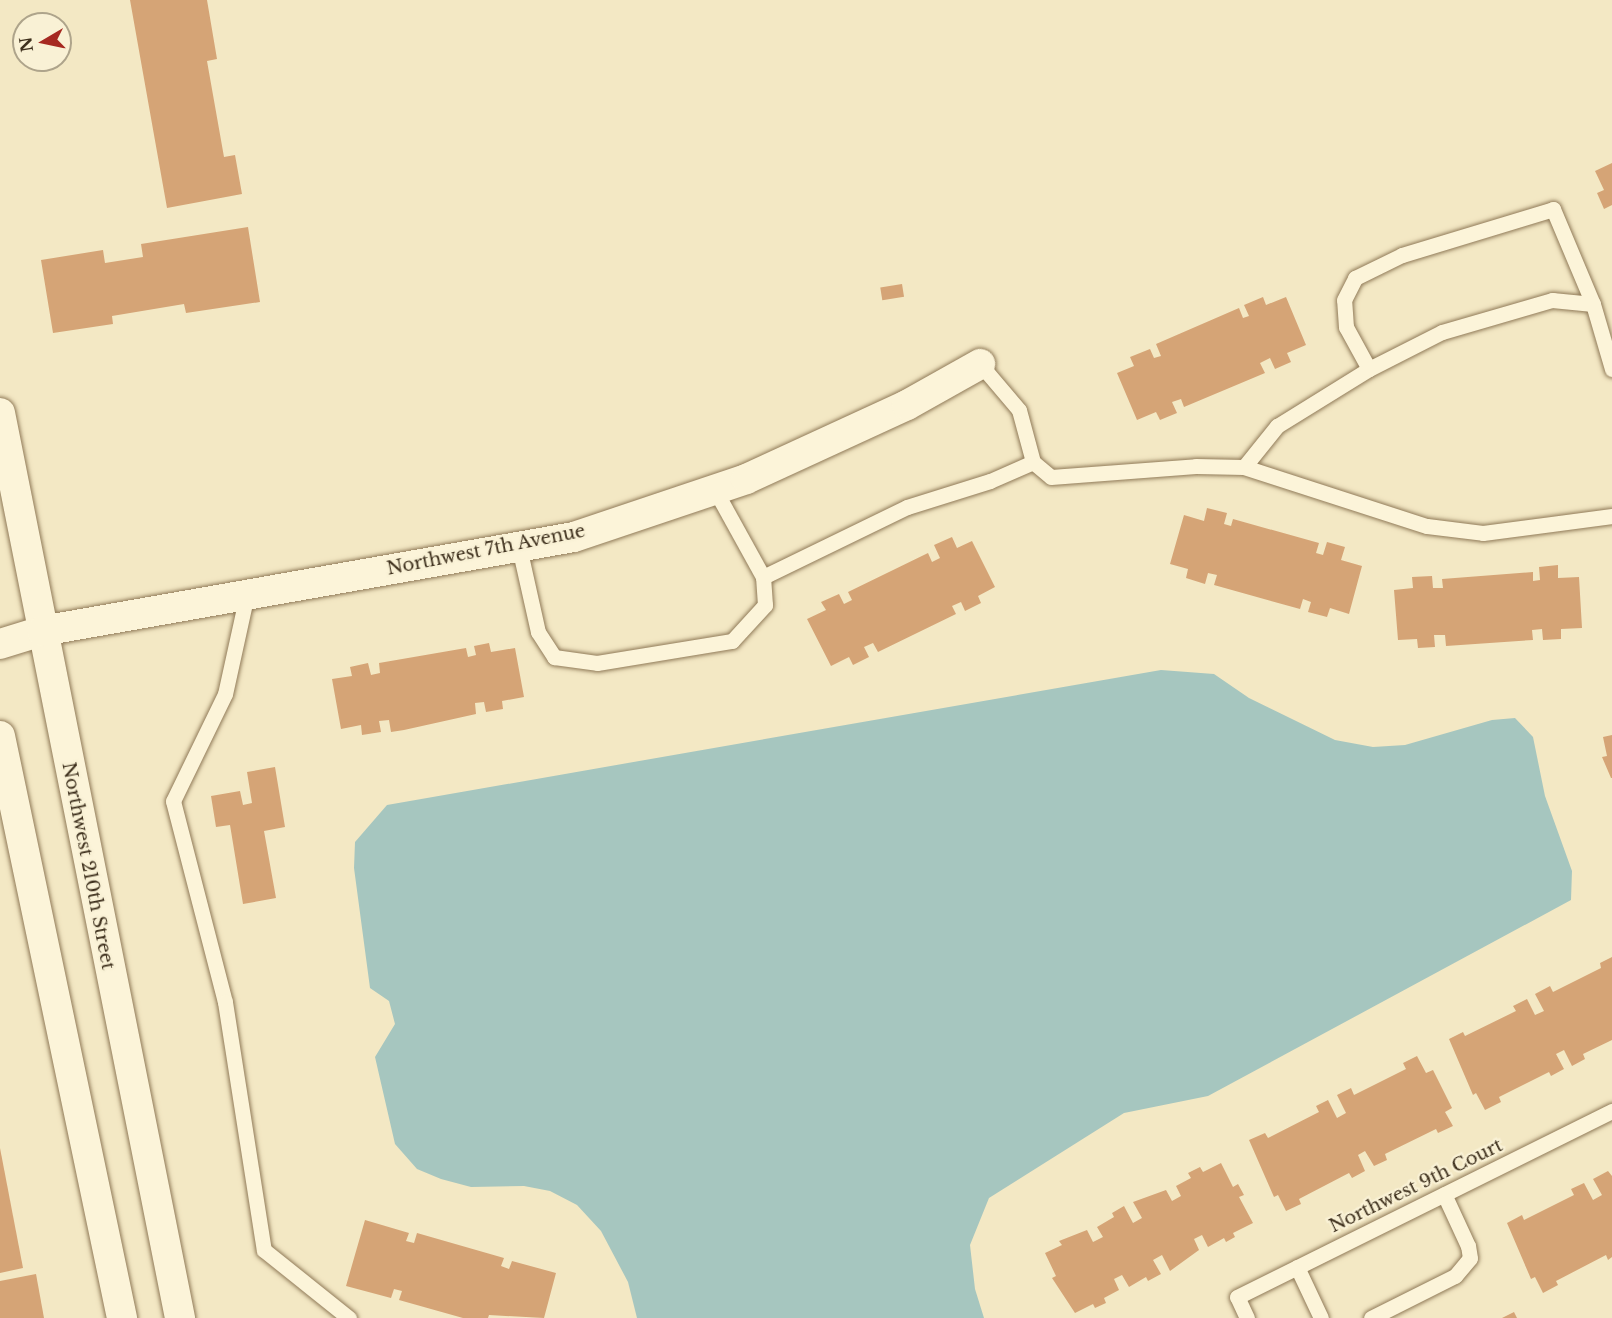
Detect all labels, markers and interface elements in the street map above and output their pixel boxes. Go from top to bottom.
north arrow [12,12,72,72]
text: N [15,36,37,54]
street label: Northwest 7th Avenue [385,520,587,580]
street label: Northwest 210th Street [57,760,119,972]
street label: Northwest 9th Court [1326,1135,1506,1237]

